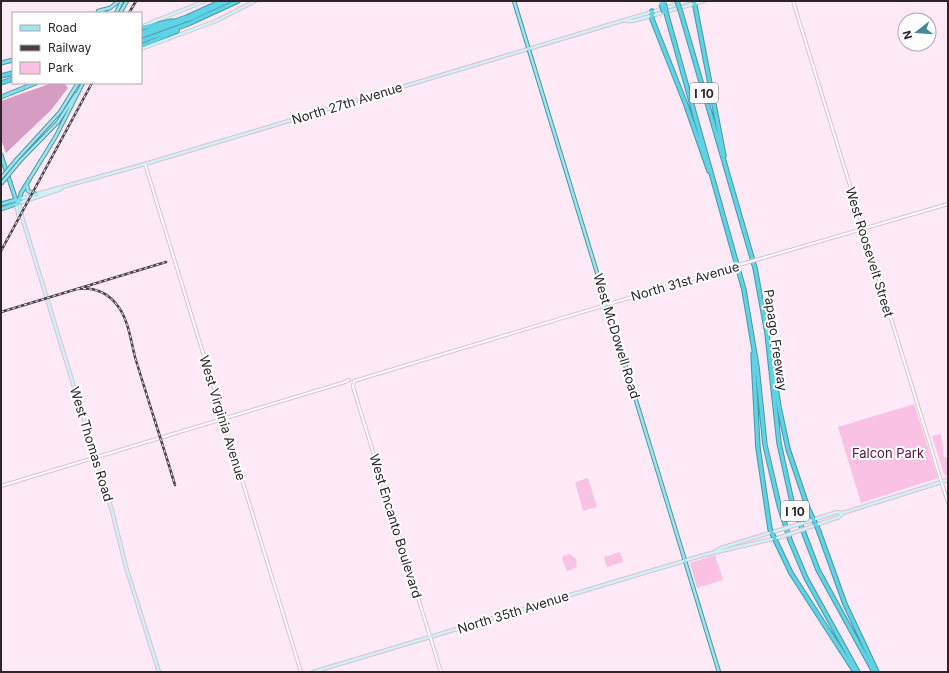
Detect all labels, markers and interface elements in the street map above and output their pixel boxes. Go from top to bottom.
legend [12,12,142,84]
north arrow [897,12,937,52]
text: Road [48,20,77,35]
text: N [900,29,915,41]
text: Railway [48,40,92,55]
text: Park [48,60,74,75]
street label: North 27th Avenue [290,79,404,127]
road number: I 10 [690,83,718,103]
street label: West Roosevelt Street [843,185,897,319]
street label: North 31st Avenue [629,258,741,304]
street label: West McDowell Road [590,272,644,400]
street label: Papago Freeway [761,288,791,392]
street label: West Virginia Avenue [196,354,250,482]
street label: West Thomas Road [67,385,117,503]
park label: Falcon Park [852,445,924,461]
street label: West Encanto Boulevard [366,452,426,600]
road number: I 10 [781,501,809,521]
street label: North 35th Avenue [455,587,571,637]

